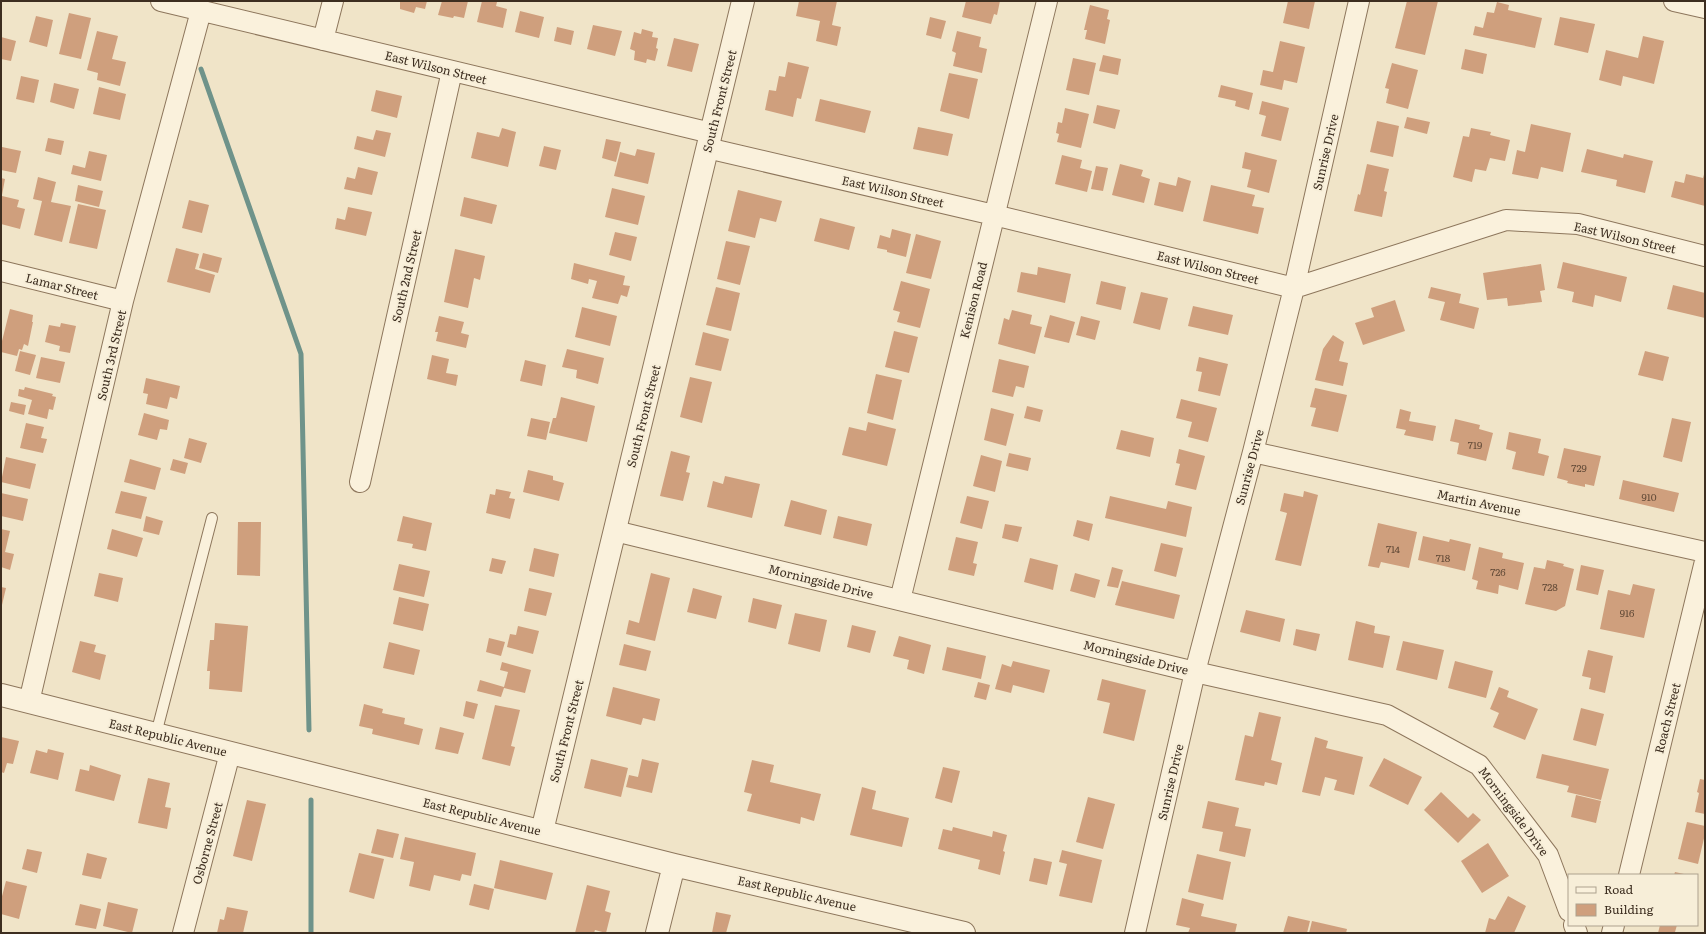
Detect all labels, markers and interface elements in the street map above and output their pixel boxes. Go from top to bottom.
street label: East Wilson Street [383,46,489,88]
street label: South Front Street [698,48,741,154]
street label: Sunrise Drive [1307,112,1343,192]
street label: East Wilson Street [840,170,946,212]
street label: East Wilson Street [1572,216,1678,258]
street label: South 2nd Street [387,228,425,324]
street label: East Wilson Street [1155,246,1261,288]
street label: Kenison Road [955,259,991,340]
street label: Lamar Street [24,268,100,304]
street label: South 3rd Street [92,308,130,402]
street label: South Front Street [622,363,665,469]
street label: Sunrise Drive [1230,427,1268,507]
house number: 719 [1468,437,1482,452]
house number: 729 [1571,460,1587,475]
street label: Martin Avenue [1435,484,1523,520]
house number: 910 [1641,489,1657,504]
house number: 714 [1386,541,1401,556]
house number: 718 [1436,550,1451,565]
street label: Morningside Drive [767,559,875,603]
house number: 726 [1490,564,1506,579]
house number: 728 [1542,579,1558,594]
house number: 916 [1620,605,1635,620]
street label: Morningside Drive [1082,635,1190,679]
street label: South Front Street [545,678,588,784]
street label: Roach Street [1650,681,1685,755]
street label: East Republic Avenue [107,714,229,760]
street label: Sunrise Drive [1152,742,1188,822]
street label: Morningside Drive [1474,763,1554,859]
street label: East Republic Avenue [421,793,543,839]
street label: Osborne Street [187,799,227,886]
street label: East Republic Avenue [736,871,858,915]
legend [1568,874,1698,926]
text: Road [1604,880,1634,898]
text: Building [1604,900,1654,918]

